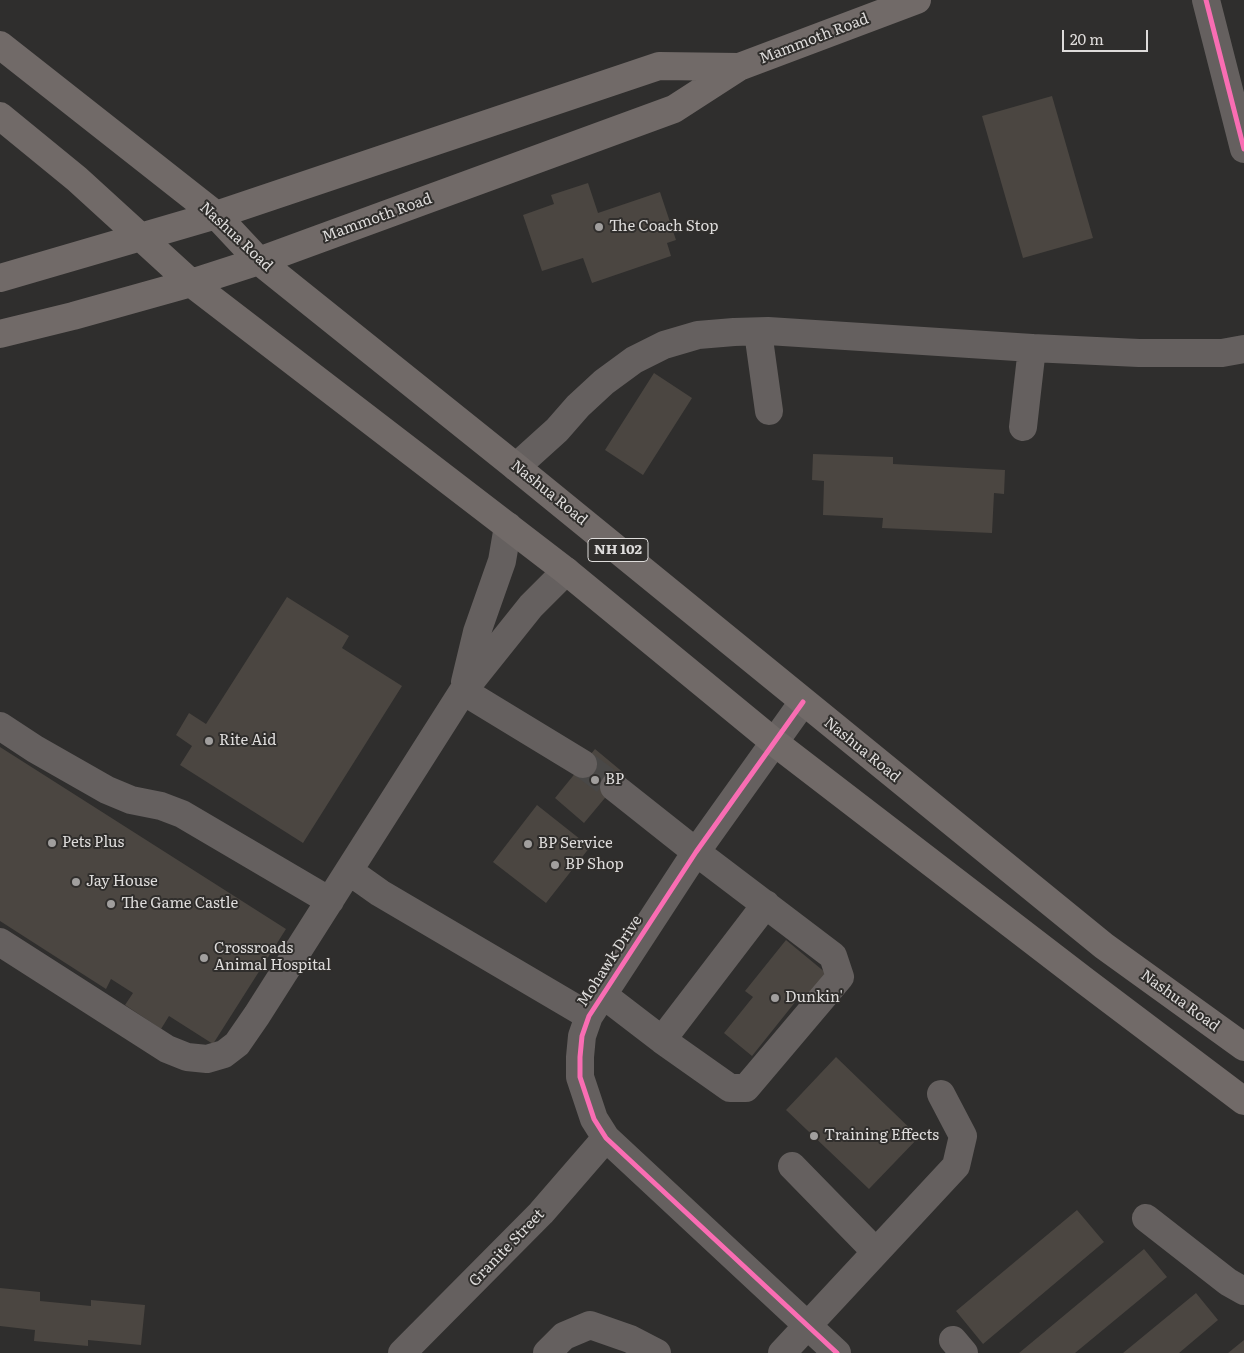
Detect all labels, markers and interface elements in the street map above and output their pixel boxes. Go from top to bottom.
street label: Mammoth Road [757,10,871,68]
scale bar [1064,20,1150,52]
text: 20 m [1070,27,1104,50]
street label: Mammoth Road [320,190,434,246]
street label: Nashua Road [196,199,276,275]
place label: The Coach Stop [609,218,718,236]
marker: The Coach Stop [593,221,605,233]
street label: Nashua Road [507,457,591,529]
road number: NH 102 [588,538,648,562]
street label: Nashua Road [820,714,904,786]
place label: Rite Aid [219,732,276,750]
marker: Rite Aid [203,735,215,747]
place label: BP [605,771,624,789]
marker: BP [589,774,601,786]
place label: Pets Plus [62,834,124,852]
place label: BP Service [538,835,613,853]
marker: Pets Plus [46,837,58,849]
marker: BP Service [522,838,534,850]
place label: BP Shop [565,856,624,874]
marker: BP Shop [549,859,561,871]
place label: Jay House [86,873,158,891]
marker: Jay House [70,876,82,888]
place label: The Game Castle [121,895,238,913]
marker: The Game Castle [105,898,117,910]
street label: Mohawk Drive [574,912,646,1010]
place label: Crossroads Animal Hospital [214,940,331,975]
marker: Crossroads Animal Hospital [198,952,210,964]
street label: Nashua Road [1137,966,1223,1036]
place label: Dunkin' [785,989,843,1007]
marker: Dunkin' [769,992,781,1004]
place label: Training Effects [824,1127,939,1145]
marker: Training Effects [808,1130,820,1142]
street label: Granite Street [466,1206,548,1290]

